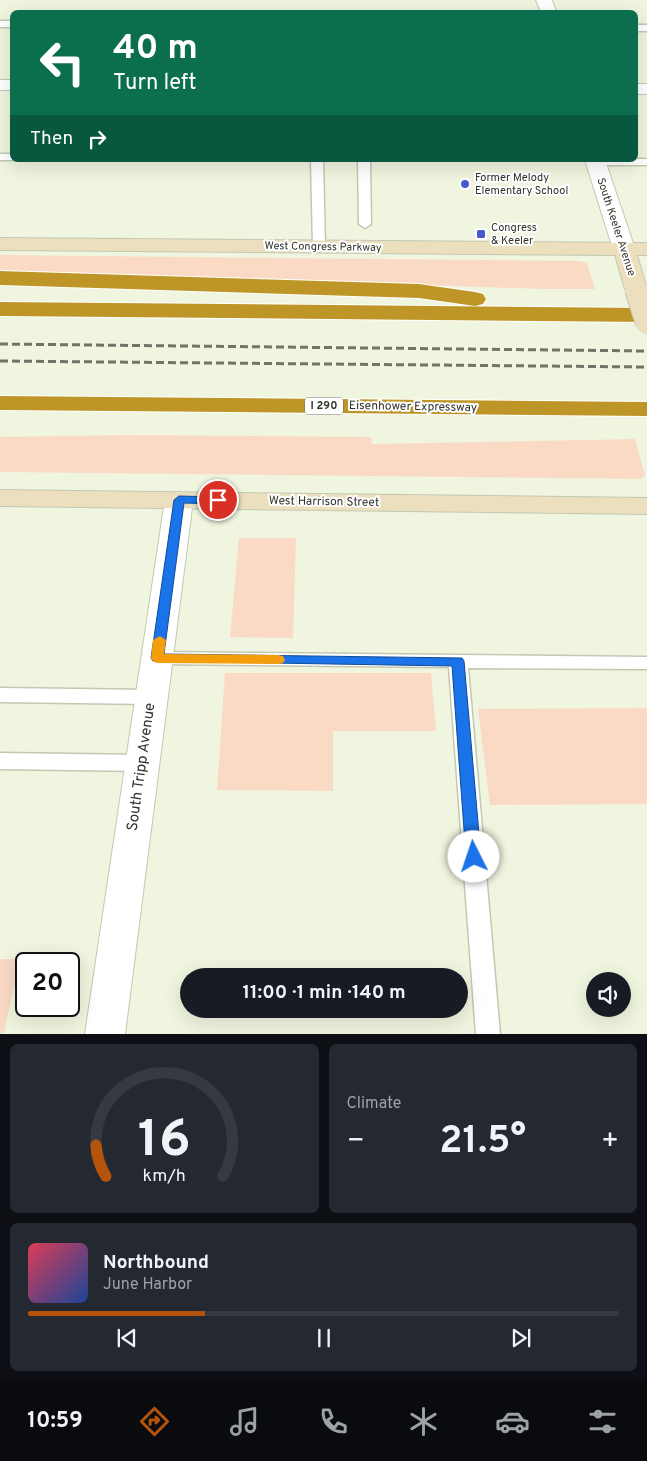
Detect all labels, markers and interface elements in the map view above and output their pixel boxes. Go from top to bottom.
text: 40 m [113,27,198,71]
icon: left [30,30,95,95]
text: Turn left [113,70,196,97]
icon: right [83,125,111,153]
text: Then [30,127,73,151]
place label: Former Melody Elementary School [475,171,568,198]
street label: South Keeler Avenue [593,176,639,278]
marker: Former Melody Elementary School [459,178,471,190]
place label: Congress & Keeler [491,221,537,248]
marker: Congress & Keeler [475,228,487,240]
street label: West Congress Parkway [264,239,382,255]
road number: I 290 [305,398,343,414]
street label: Eisenhower Expressway [349,398,477,416]
pin [197,479,239,521]
icon: arrive [204,486,232,514]
street label: West Harrison Street [269,493,379,511]
street label: South Tripp Avenue [124,702,160,832]
position arrow [447,830,499,882]
speed limit sign: 20 [15,952,80,1017]
map controls [586,972,631,1017]
button: sound [586,972,631,1017]
text: 11:00 · 1 min · 140 m [242,981,406,1005]
text: Climate [347,1094,401,1114]
text: 16 [138,1109,191,1175]
text: 21.5° [439,1118,526,1167]
text: − [347,1124,365,1160]
text: + [601,1124,619,1160]
text: km/h [143,1165,186,1188]
text: Northbound [103,1251,209,1275]
text: June Harbor [103,1275,192,1295]
icon: previous [113,1324,141,1352]
icon: pause [310,1324,338,1352]
icon: next [507,1324,535,1352]
icon: directions [137,1404,172,1439]
icon: music [227,1404,262,1439]
icon: phone [316,1404,351,1439]
icon: climate [406,1404,441,1439]
icon: car [495,1404,530,1439]
icon: filters [585,1404,620,1439]
text: 10:59 [27,1408,83,1435]

